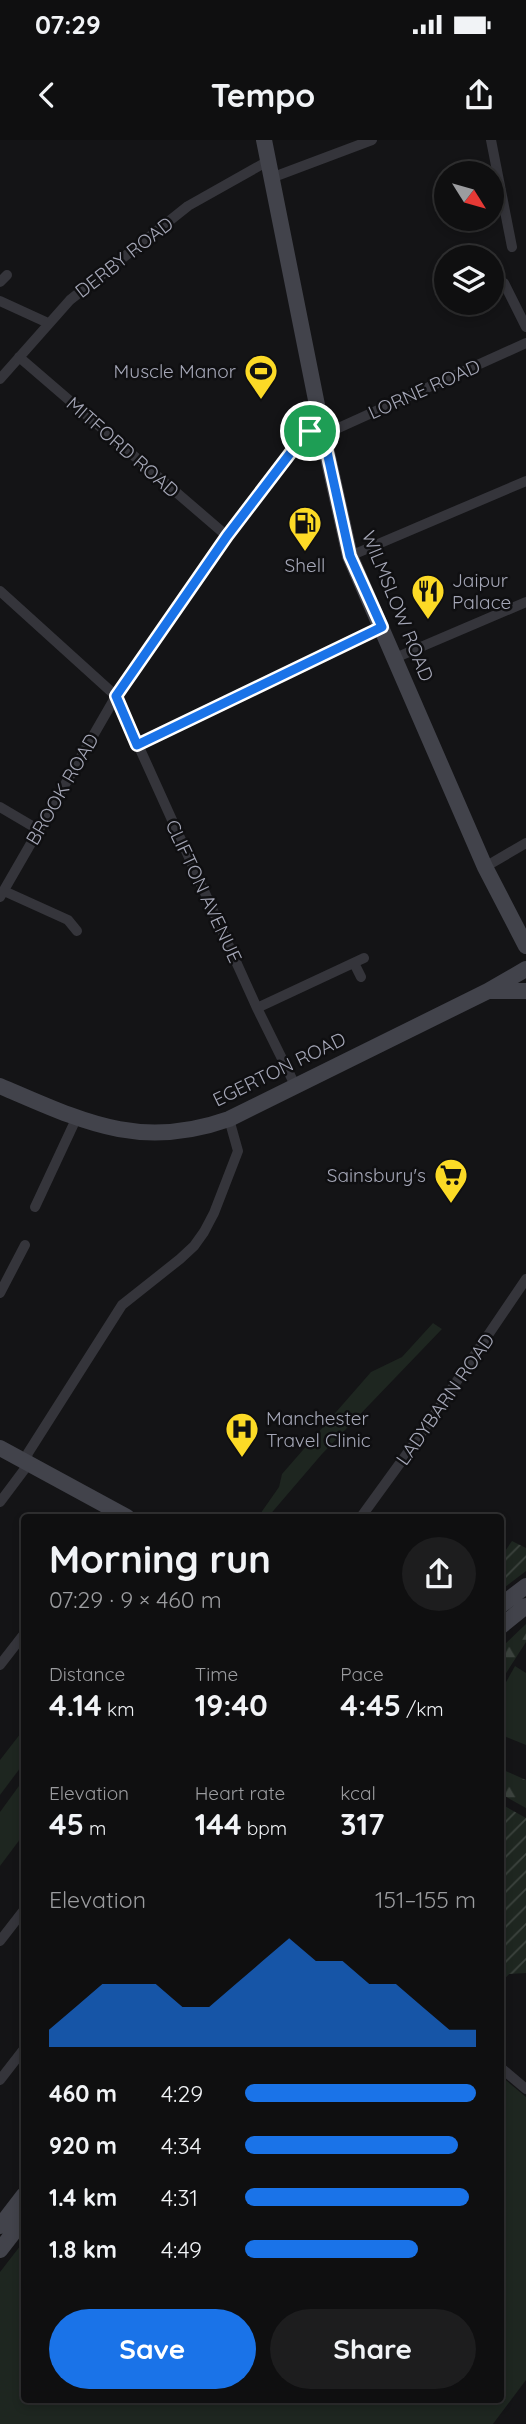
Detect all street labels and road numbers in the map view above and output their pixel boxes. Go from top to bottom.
street label: DERBY ROAD [70,211,178,303]
street label: LORNE ROAD [364,354,484,424]
street label: MITFORD ROAD [62,391,184,503]
street label: WILMSLOW ROAD [357,527,439,685]
street label: BROOK ROAD [20,729,104,849]
street label: CLIFTON AVENUE [160,816,248,966]
street label: EGERTON ROAD [209,1026,349,1112]
street label: LADYBARN ROAD [391,1328,499,1470]

